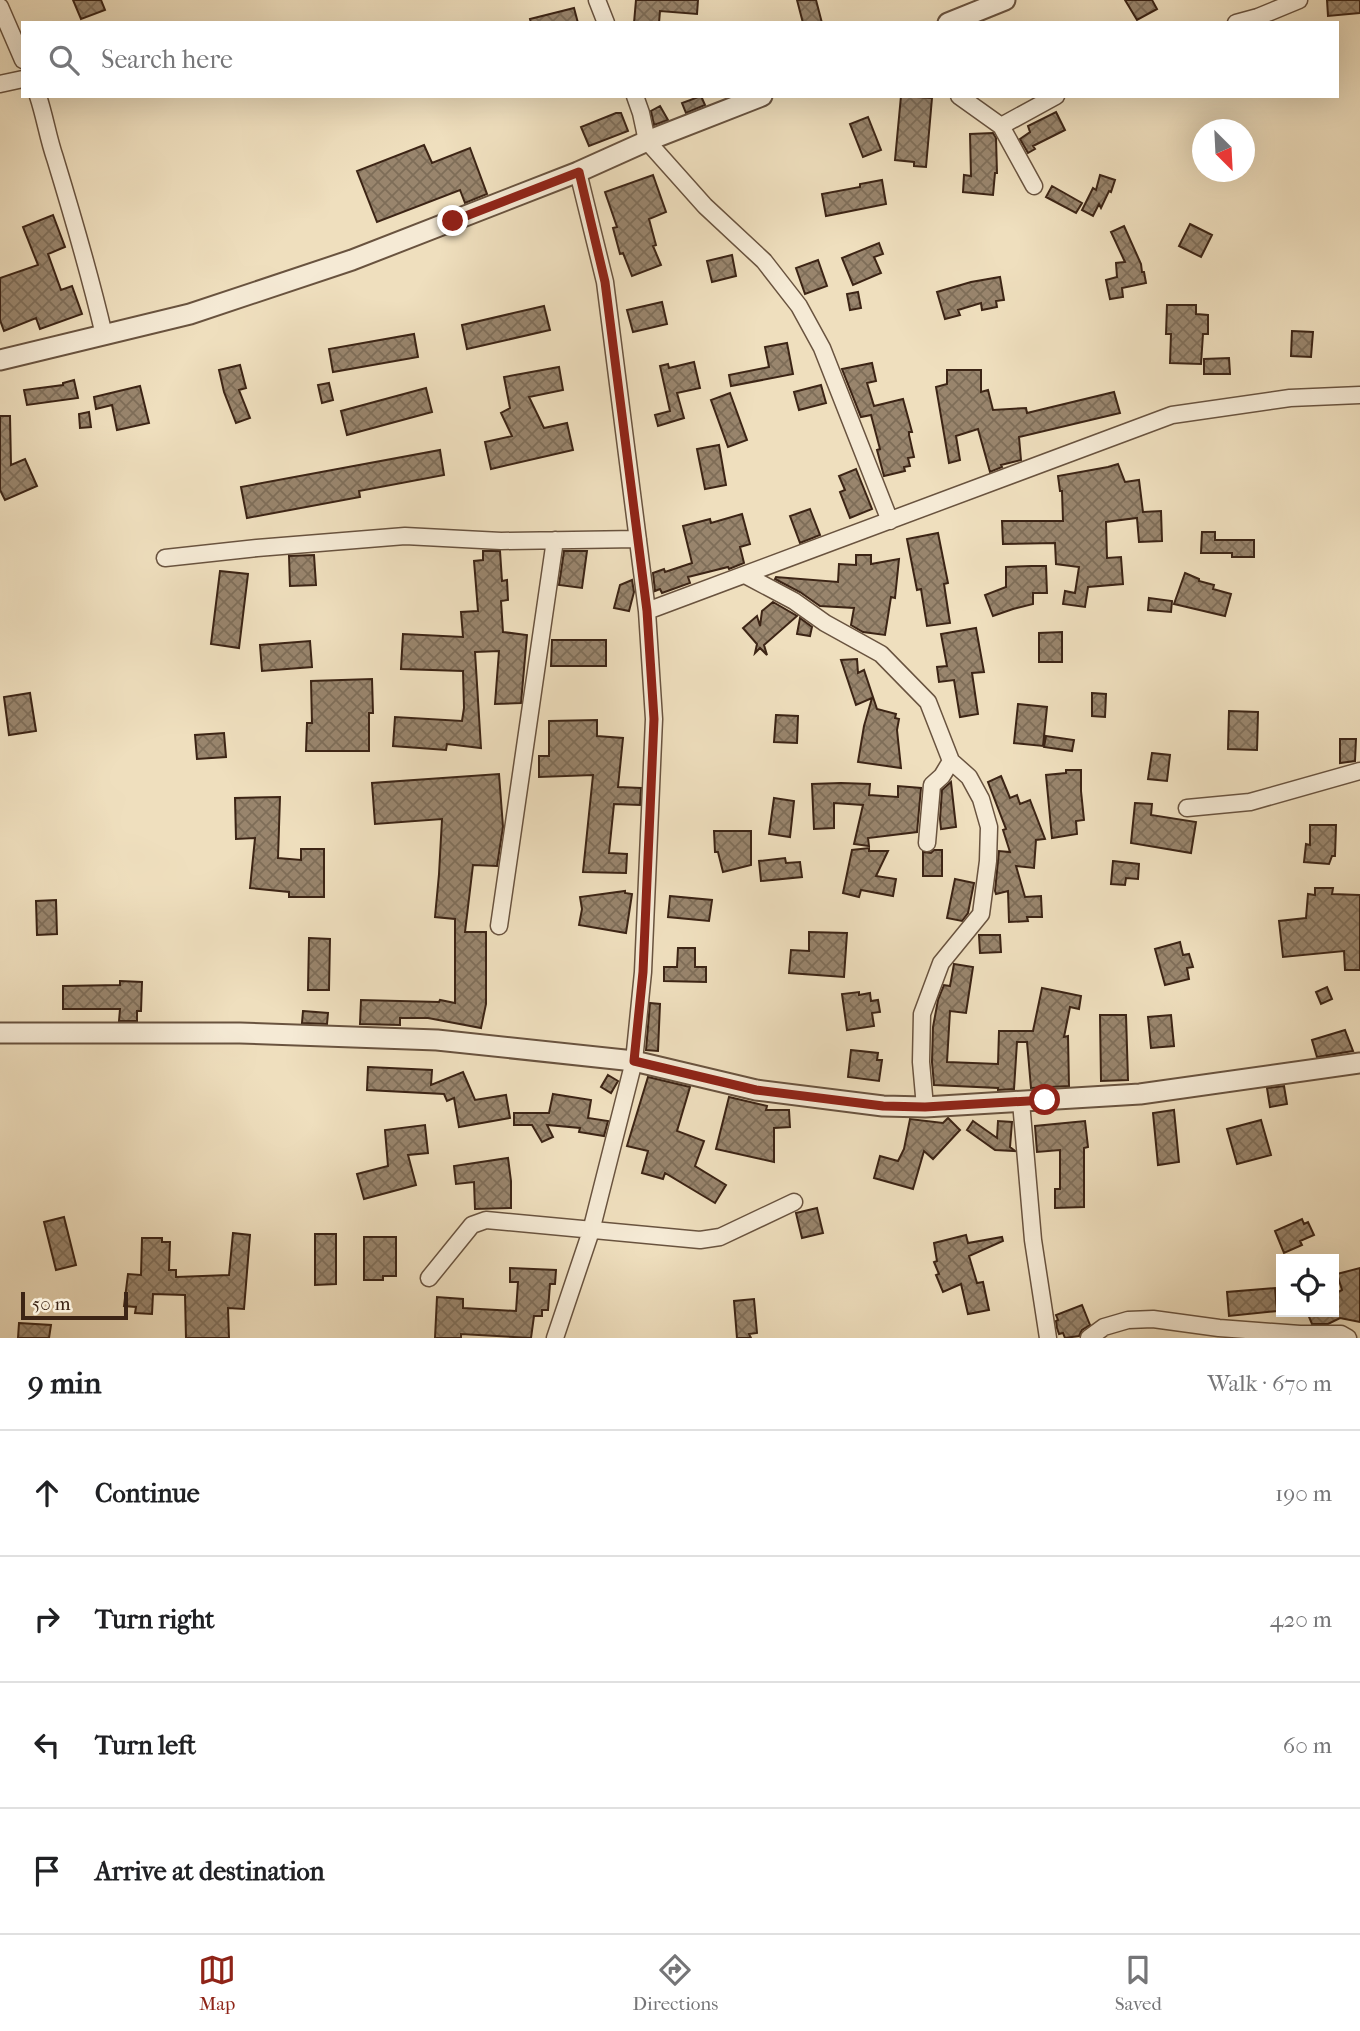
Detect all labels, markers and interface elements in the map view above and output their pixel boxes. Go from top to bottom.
search box [21,21,1339,98]
icon: search [45,41,83,79]
text: Search here [101,44,233,75]
north arrow [1192,119,1255,182]
route end [437,205,468,236]
route start [1029,1084,1060,1115]
map controls [1276,1254,1339,1317]
button: locate [1276,1254,1339,1317]
scale bar [21,1289,128,1321]
text: 50 m [32,1293,71,1315]
text: 9 min [28,1366,101,1401]
text: Walk · 670 m [1208,1370,1332,1397]
icon: ahead [28,1474,66,1512]
text: Continue [95,1478,200,1509]
text: 190 m [1275,1480,1332,1507]
icon: right [28,1600,66,1638]
text: Turn right [95,1604,215,1635]
text: 420 m [1270,1606,1332,1633]
icon: left [28,1726,66,1764]
text: Turn left [95,1730,196,1761]
text: 60 m [1283,1732,1332,1759]
icon: arrive [28,1852,66,1890]
text: Arrive at destination [95,1856,325,1887]
tab: Map [198,1951,236,2015]
tab: Directions [633,1951,718,2015]
tab: Saved [1115,1951,1162,2015]

